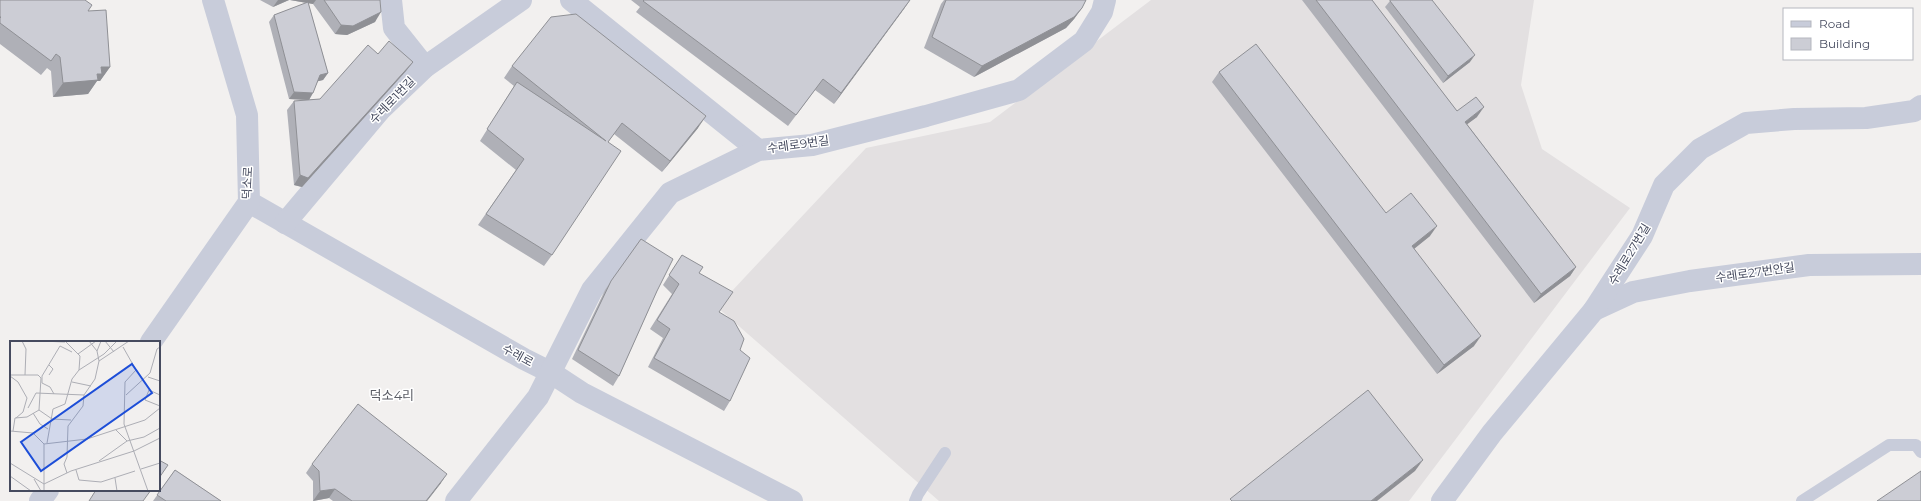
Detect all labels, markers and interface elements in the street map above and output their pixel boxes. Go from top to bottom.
legend [1783,8,1913,60]
text: Road [1819,16,1850,31]
text: Building [1819,36,1870,51]
street label: 수레로1번길 [366,73,418,127]
street label: 수레로9번길 [766,132,830,156]
street label: 덕소로 [239,166,255,200]
street label: 수레로27번길 [1605,221,1653,287]
street label: 수레로27번안길 [1714,259,1796,285]
street label: 수레로 [500,340,536,370]
inset map [10,341,160,491]
district label: 덕소4리 [370,387,414,403]

